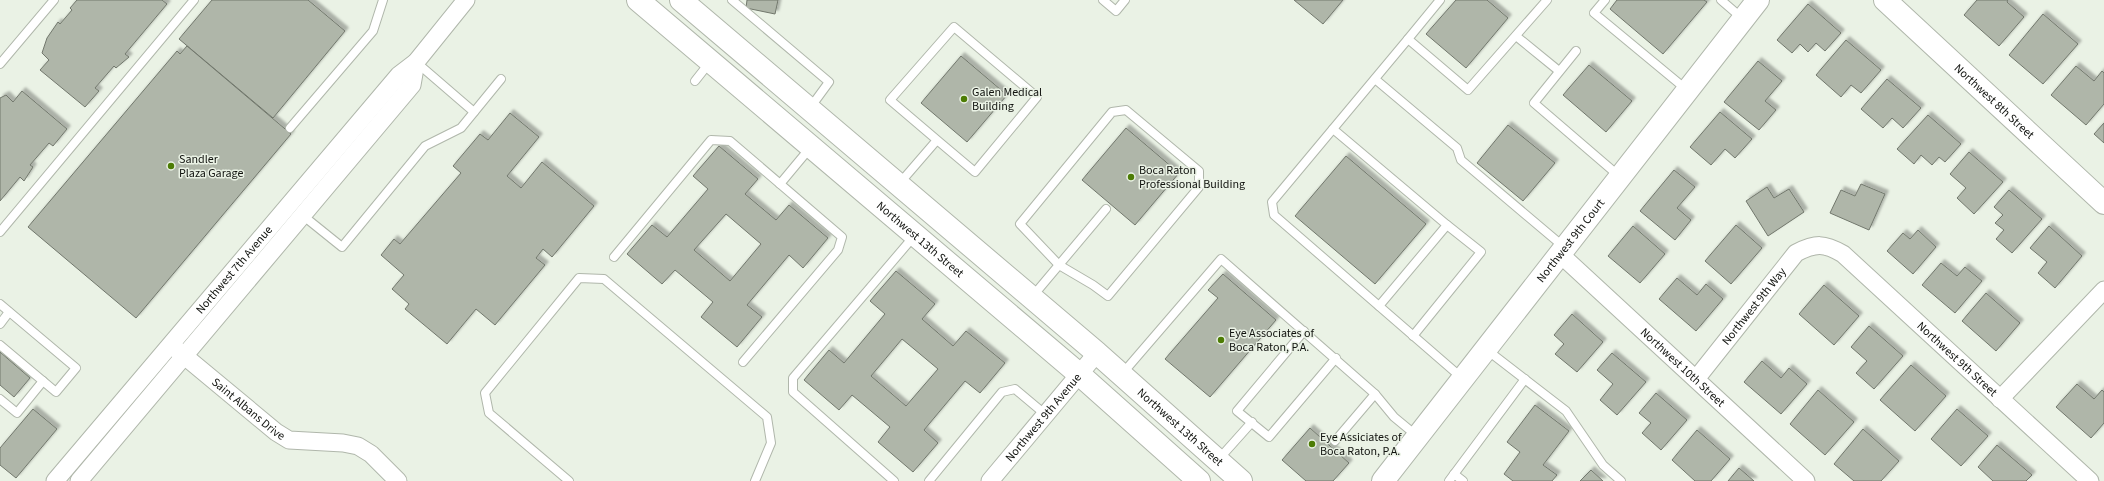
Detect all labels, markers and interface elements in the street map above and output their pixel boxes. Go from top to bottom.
street label: Northwest 8th Street [1950,60,2038,143]
place label: Galen Medical Building [972,84,1042,115]
marker: Galen Medical Building [959,94,969,104]
place label: Sandler Plaza Garage [179,151,243,182]
marker: Sandler Plaza Garage [166,161,176,171]
place label: Boca Raton Professional Building [1139,162,1245,193]
marker: Boca Raton Professional Building [1126,172,1136,182]
street label: Northwest 9th Court [1532,195,1609,286]
street label: Northwest 13th Street [873,197,968,281]
street label: Northwest 7th Avenue [192,222,276,317]
street label: Northwest 9th Way [1718,263,1790,349]
street label: Northwest 9th Street [1913,318,2001,400]
street label: Northwest 10th Street [1637,324,1729,411]
place label: Eye Associates of Boca Raton, P.A. [1229,325,1315,356]
marker: Eye Associates of Boca Raton, P.A. [1216,335,1226,345]
street label: Northwest 9th Avenue [1001,369,1085,465]
street label: Saint Albans Drive [208,374,288,444]
street label: Northwest 13th Street [1134,384,1227,470]
place label: Eye Assiciates of Boca Raton, P.A. [1320,429,1402,460]
marker: Eye Assiciates of Boca Raton, P.A. [1307,439,1317,449]

